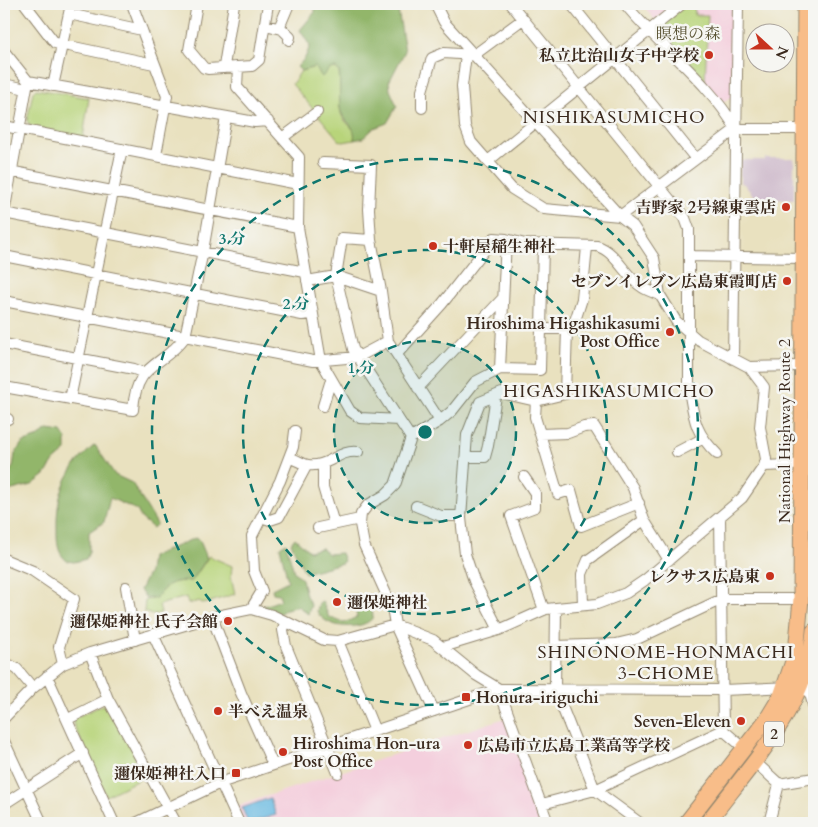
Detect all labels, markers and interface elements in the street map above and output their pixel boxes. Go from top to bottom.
north arrow [746,22,796,72]
park label: 瞑想の森 [656,23,720,45]
text: N [771,43,793,62]
place label: 私立比治山女子中学校 [539,45,700,67]
marker: 私立比治山女子中学校 [703,49,715,61]
district label: NISHIKASUMICHO [522,105,706,130]
place label: 吉野家 2号線東雲店 [636,197,776,219]
marker: 吉野家 2号線東雲店 [780,201,792,213]
text: 3 分 [219,229,245,249]
place label: 十軒屋稲生神社 [443,236,555,258]
marker: 十軒屋稲生神社 [427,240,439,252]
place label: セブンイレブン広島東霞町店 [571,271,777,293]
marker: セブンイレブン広島東霞町店 [781,275,793,287]
text: 2 分 [283,294,309,314]
place label: Hiroshima Higashikasumi Post Office [467,313,660,353]
marker: Hiroshima Higashikasumi Post Office [664,326,676,338]
street label: National Highway Route 2 [774,339,796,523]
text: 1 分 [348,358,374,378]
district label: HIGASHIKASUMICHO [503,379,715,404]
centre of rings [416,423,434,441]
place label: レクサス広島東 [649,566,760,588]
marker: レクサス広島東 [764,570,776,582]
place label: 邇保姫神社 [347,592,427,614]
marker: 邇保姫神社 [331,596,343,608]
place label: 邇保姫神社 氏子会館 [70,611,218,633]
marker: 邇保姫神社 氏子会館 [222,615,234,627]
district label: SHINONOME-HONMACHI 3-CHOME [538,640,794,686]
place label: Honura-iriguchi [476,687,599,709]
marker: Honura-iriguchi [460,691,472,703]
place label: 半べえ温泉 [228,701,308,723]
marker: 半べえ温泉 [212,705,224,717]
place label: Seven-Eleven [634,711,732,733]
marker: Seven-Eleven [735,715,747,727]
road number: 2 [764,722,784,746]
place label: Hiroshima Hon-ura Post Office [293,733,440,773]
place label: 広島市立広島工業高等学校 [478,735,671,757]
marker: 広島市立広島工業高等学校 [462,739,474,751]
marker: Hiroshima Hon-ura Post Office [277,746,289,758]
place label: 邇保姫神社入口 [114,763,226,785]
marker: 邇保姫神社入口 [230,767,242,779]

